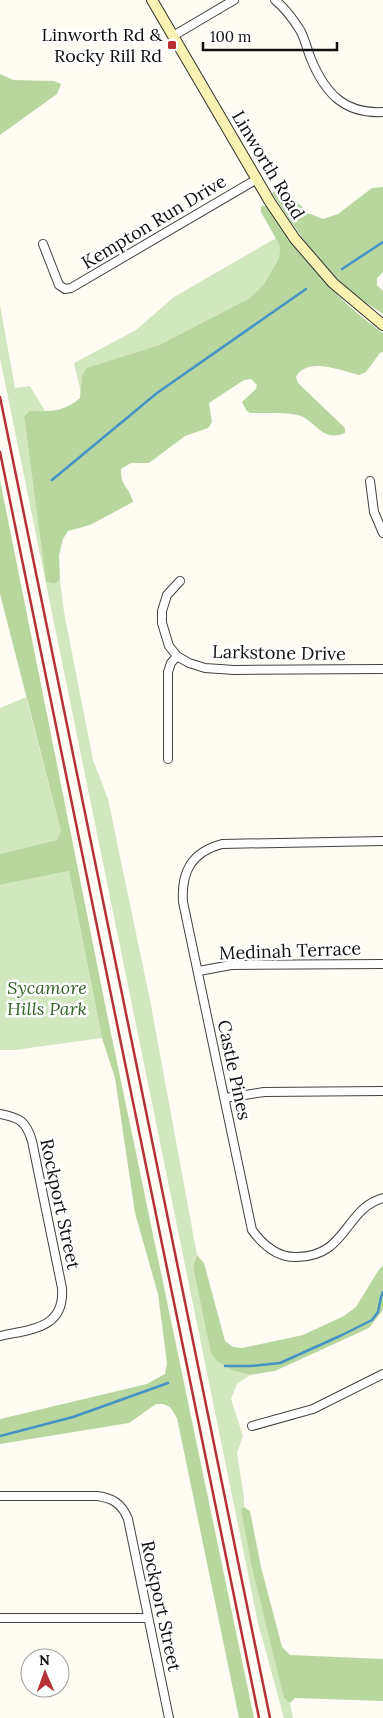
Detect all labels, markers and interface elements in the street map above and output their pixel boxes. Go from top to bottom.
scale bar [203,20,337,52]
place label: Linworth Rd & Rocky Rill Rd [42,23,162,67]
text: 100 m [210,27,251,46]
marker: Linworth Rd & Rocky Rill Rd [166,39,178,51]
street label: Linworth Road [227,106,310,224]
street label: Kempton Run Drive [77,169,230,274]
street label: Larkstone Drive [212,640,346,665]
street label: Medinah Terrace [219,937,362,964]
park label: Sycamore Hills Park [7,976,87,1020]
street label: Castle Pines [213,1018,256,1122]
street label: Rockport Street [35,1137,86,1271]
street label: Rockport Street [136,1539,187,1673]
north arrow [20,1648,70,1698]
text: N [39,1651,50,1669]

